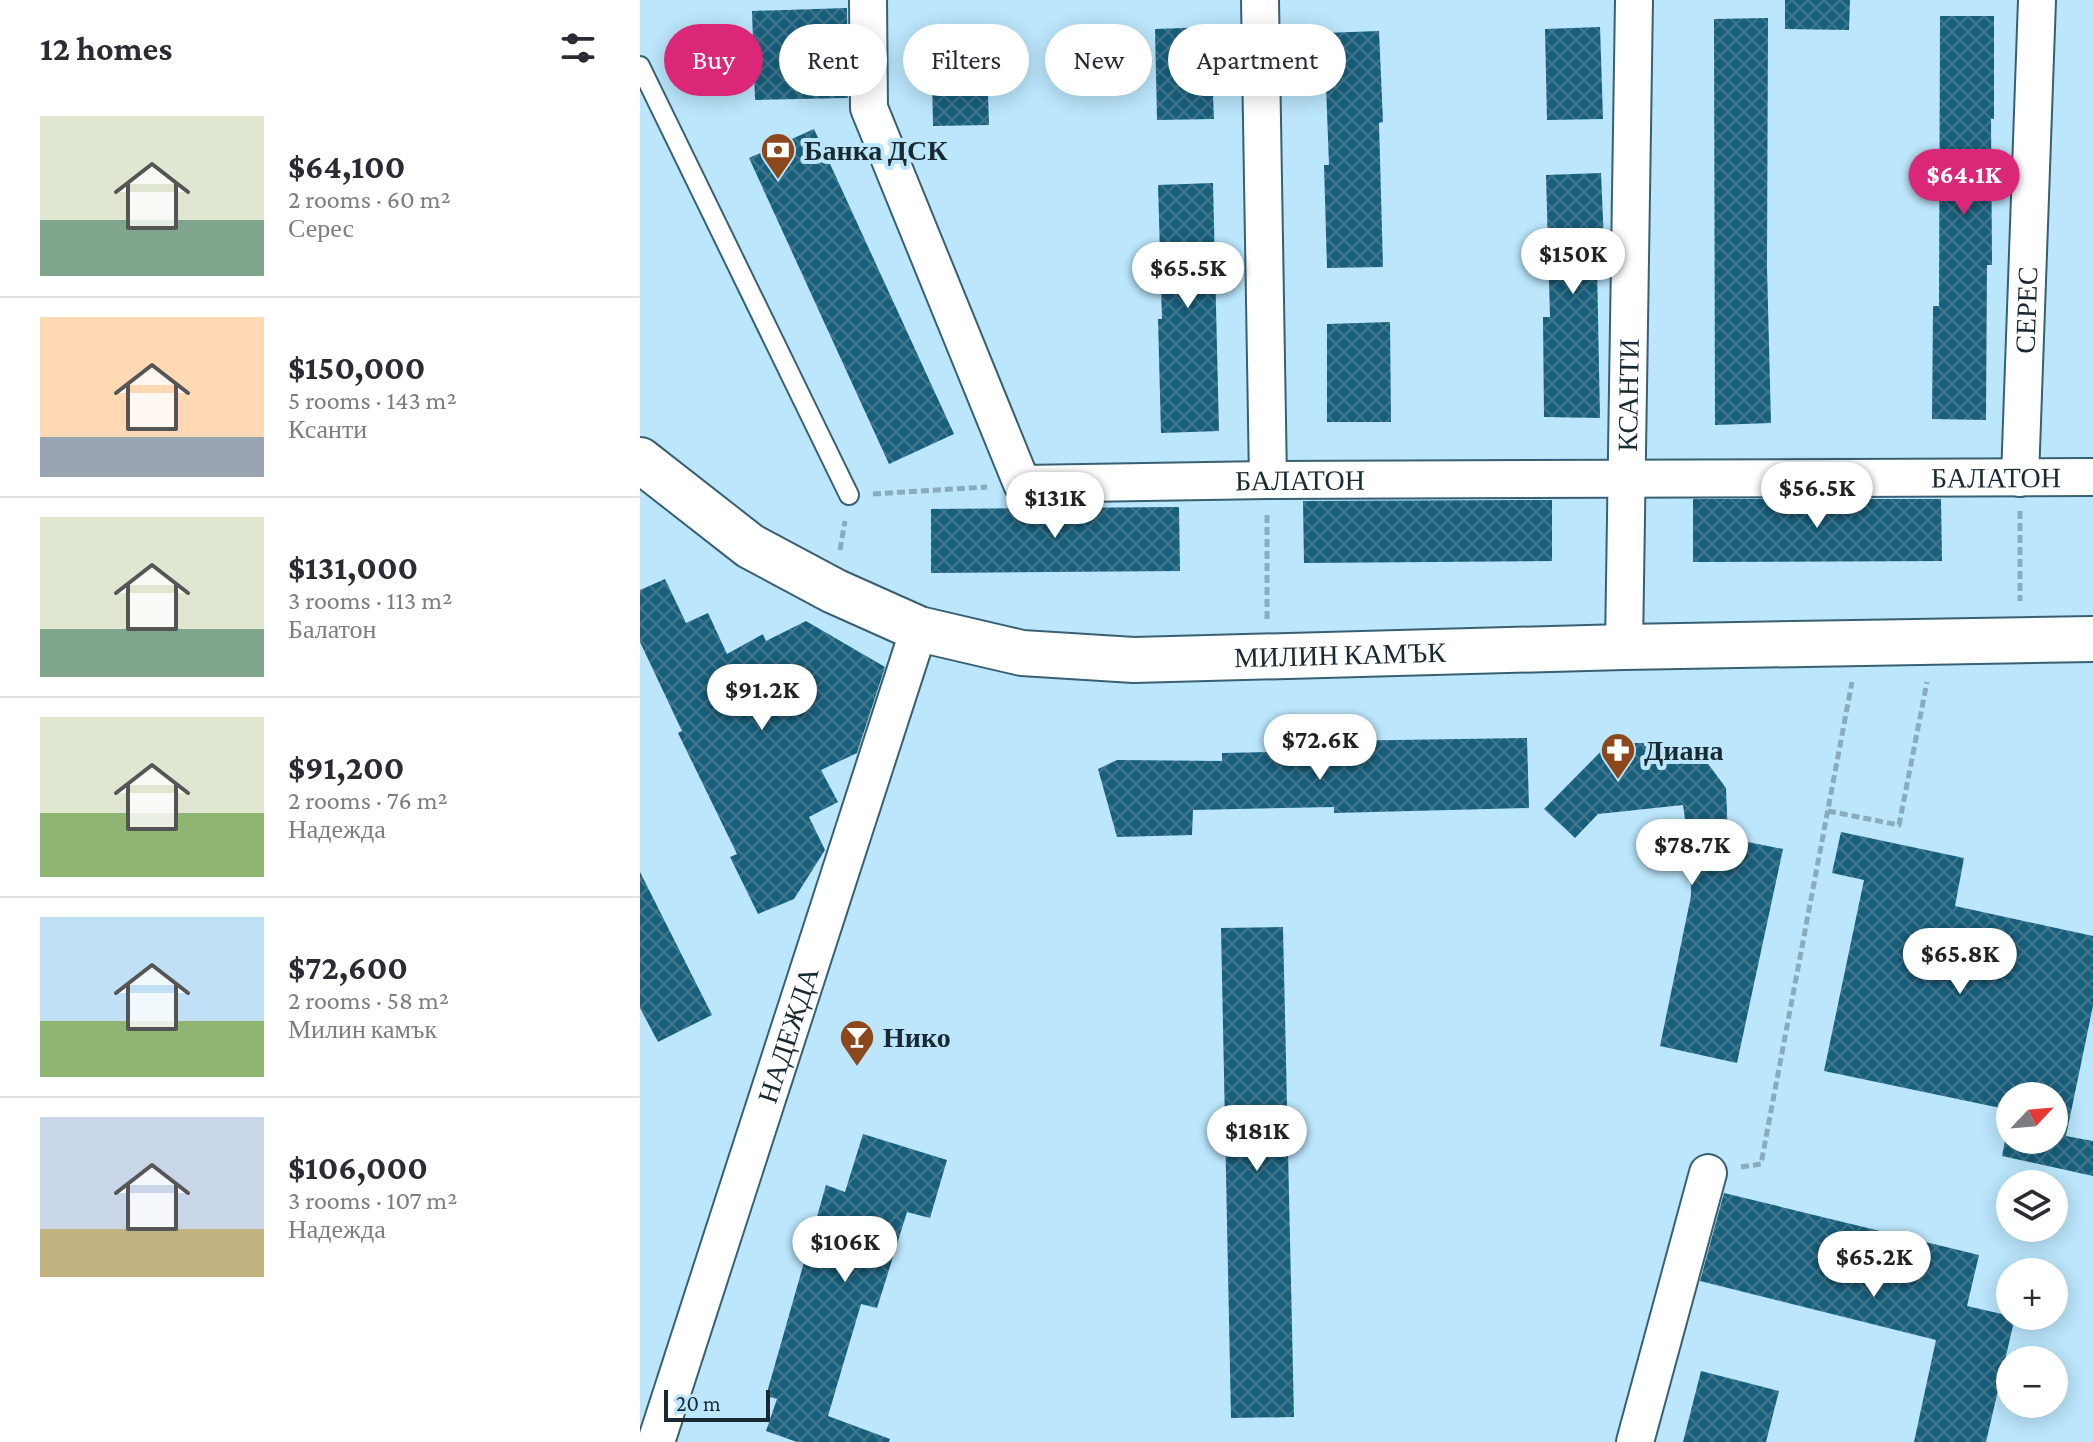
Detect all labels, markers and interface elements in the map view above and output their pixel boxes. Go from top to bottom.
chip: Buy [664,24,763,96]
chip: Rent [779,24,887,96]
chip: Filters [903,24,1029,96]
chip: New [1045,24,1152,96]
chip: Apartment [1168,24,1346,96]
icon: filters [556,26,600,70]
text: 12 homes [40,30,172,67]
bank icon: Банка ДСК [759,131,797,181]
place label: Банка ДСК [804,135,948,166]
icon: home [104,148,200,244]
text: $64,100 [288,148,405,185]
pin: $64.1K [1899,149,2029,217]
text: $64.1K [1927,160,2001,189]
text: 2 rooms · 60 m² [288,185,451,214]
text: Серес [288,214,354,243]
pin: $150K [1517,228,1629,296]
text: $150K [1539,239,1607,268]
pin: $65.5K [1123,242,1253,310]
text: $65.5K [1150,253,1226,282]
street label: СЕРЕС [2009,266,2043,354]
street label: КСАНТИ [1612,338,1644,452]
icon: home [104,349,200,445]
text: $150,000 [288,349,425,386]
text: 5 rooms · 143 m² [288,386,457,415]
text: Ксанти [288,415,367,444]
pin: $56.5K [1752,462,1882,530]
street label: БАЛАТОН [1931,462,2061,493]
street label: БАЛАТОН [1235,464,1365,496]
pin: $131K [999,472,1111,540]
text: $56.5K [1779,473,1855,502]
text: $131K [1024,483,1086,512]
icon: home [104,549,200,645]
text: $131,000 [288,549,418,586]
text: 3 rooms · 113 m² [288,586,452,615]
text: Балатон [288,615,376,644]
street label: МИЛИН КАМЪК [1233,636,1447,673]
pin: $91.2K [697,664,827,732]
text: $91.2K [725,675,799,704]
pin: $72.6K [1255,714,1385,782]
text: $72.6K [1282,725,1358,754]
pharmacy icon: Диана [1599,731,1637,781]
place label: Диана [1644,735,1724,766]
icon: home [104,749,200,845]
text: $91,200 [288,749,404,786]
text: 2 rooms · 76 m² [288,786,448,815]
text: Надежда [288,815,386,844]
pin: $78.7K [1627,819,1757,887]
text: $78.7K [1654,830,1730,859]
pin: $65.8K [1895,928,2025,996]
text: $65.8K [1921,939,1999,968]
icon: home [104,949,200,1045]
text: $72,600 [288,949,408,986]
street label: НАДЕЖДА [751,962,824,1107]
text: 2 rooms · 58 m² [288,986,449,1015]
text: Милин камък [288,1015,437,1044]
bar icon: Нико [838,1018,876,1068]
place label: Нико [883,1022,951,1053]
north arrow [1996,1082,2068,1154]
map controls [1996,1082,2068,1418]
pin: $181K [1201,1105,1313,1173]
text: $181K [1225,1116,1289,1145]
icon: home [104,1149,200,1245]
text: $106,000 [288,1149,428,1186]
button: layers [1996,1170,2068,1242]
text: 3 rooms · 107 m² [288,1186,457,1215]
text: Надежда [288,1215,386,1244]
pin: $106K [789,1216,901,1284]
text: $106K [810,1227,880,1256]
pin: $65.2K [1809,1231,1939,1299]
text: $65.2K [1836,1242,1912,1271]
button: + [1996,1258,2068,1330]
button: − [1996,1346,2068,1418]
scale bar [664,1386,770,1422]
text: 20 m [676,1391,721,1416]

